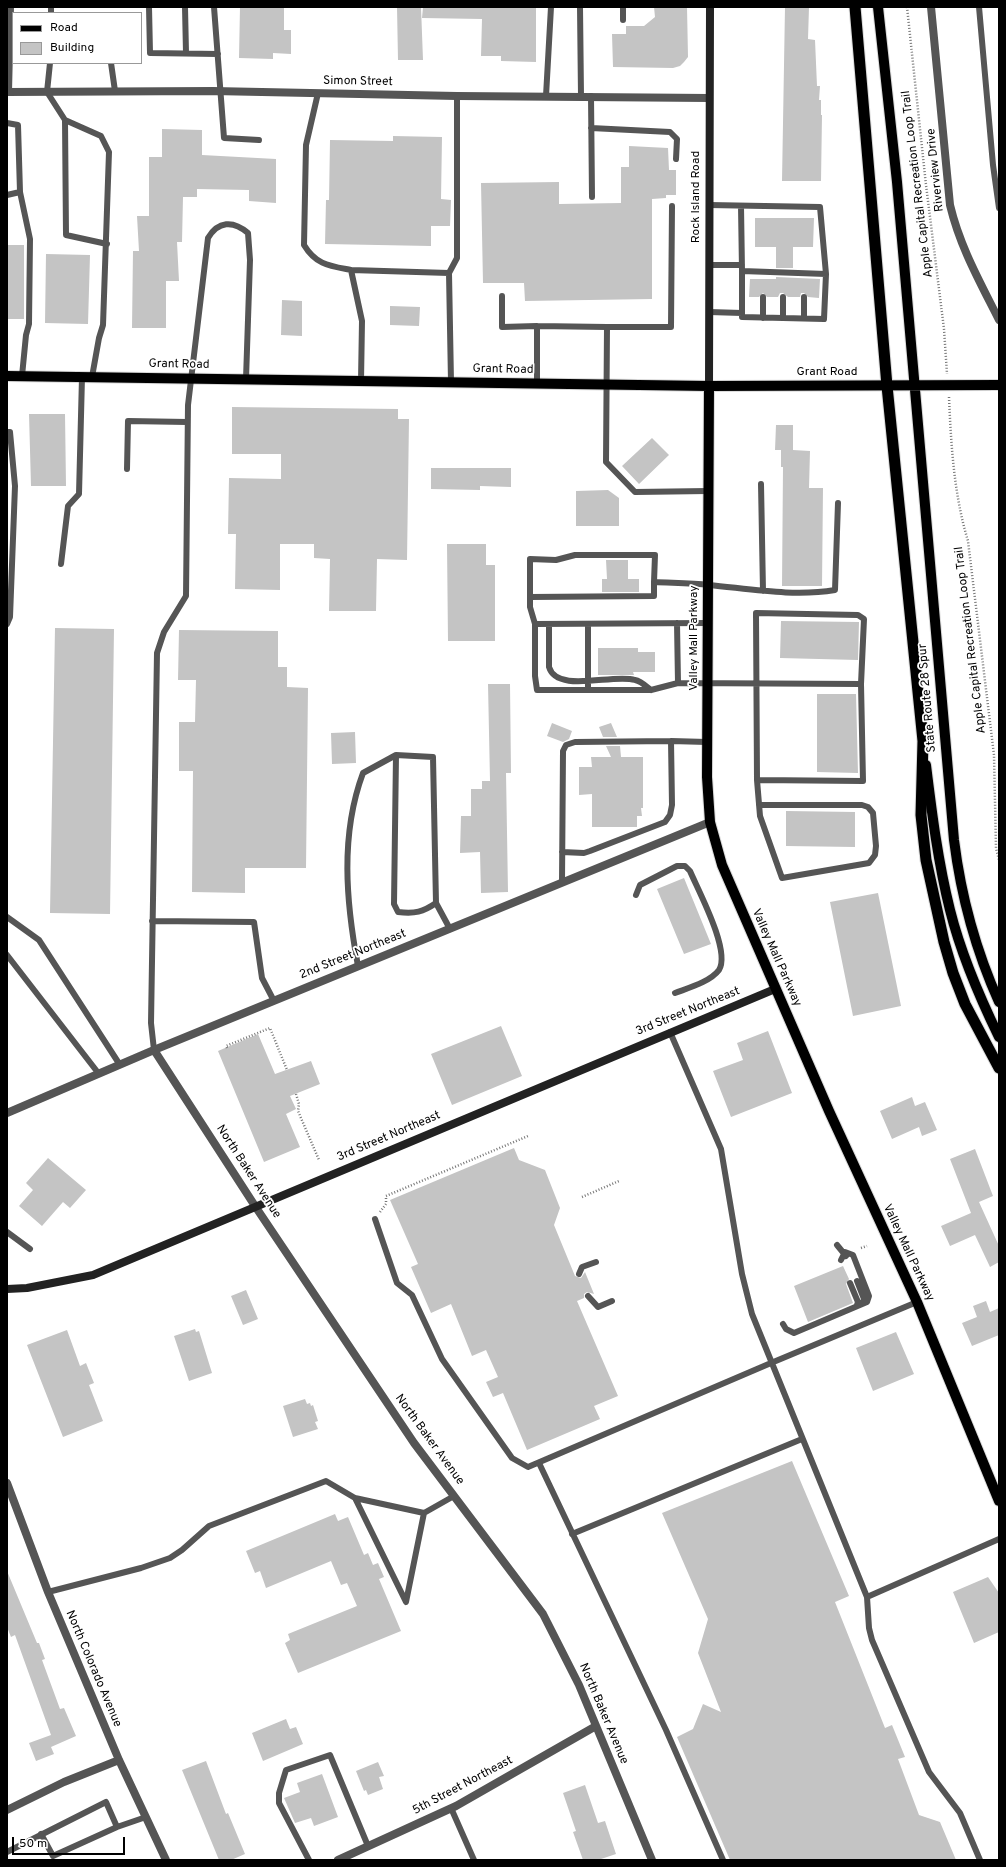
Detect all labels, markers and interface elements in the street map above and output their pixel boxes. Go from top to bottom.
legend [12,12,142,64]
text: Road [50,20,78,36]
text: Building [50,40,94,56]
street label: Simon Street [323,74,393,90]
street label: Apple Capital Recreation Loop Trail [899,90,937,278]
street label: Riverview Drive [924,128,948,212]
street label: Rock Island Road [690,151,704,243]
street label: Grant Road [148,357,210,373]
street label: Grant Road [472,362,534,378]
street label: Grant Road [797,366,857,380]
street label: Apple Capital Recreation Loop Trail [952,546,990,734]
street label: Valley Mall Parkway [688,585,702,691]
street label: State Route 28 Spur [916,643,940,753]
street label: Valley Mall Parkway [748,907,804,1009]
street label: 2nd Street Northeast [298,927,408,983]
street label: 3rd Street Northeast [634,985,742,1039]
street label: 3rd Street Northeast [335,1109,443,1165]
street label: North Baker Avenue [212,1123,284,1221]
street label: Valley Mall Parkway [879,1202,937,1304]
street label: North Baker Avenue [391,1392,467,1488]
street label: North Colorado Avenue [62,1608,124,1730]
street label: North Baker Avenue [575,1661,631,1767]
street label: 5th Street Northeast [411,1754,515,1818]
scale bar [14,1829,127,1855]
text: 50 m [19,1836,47,1852]

